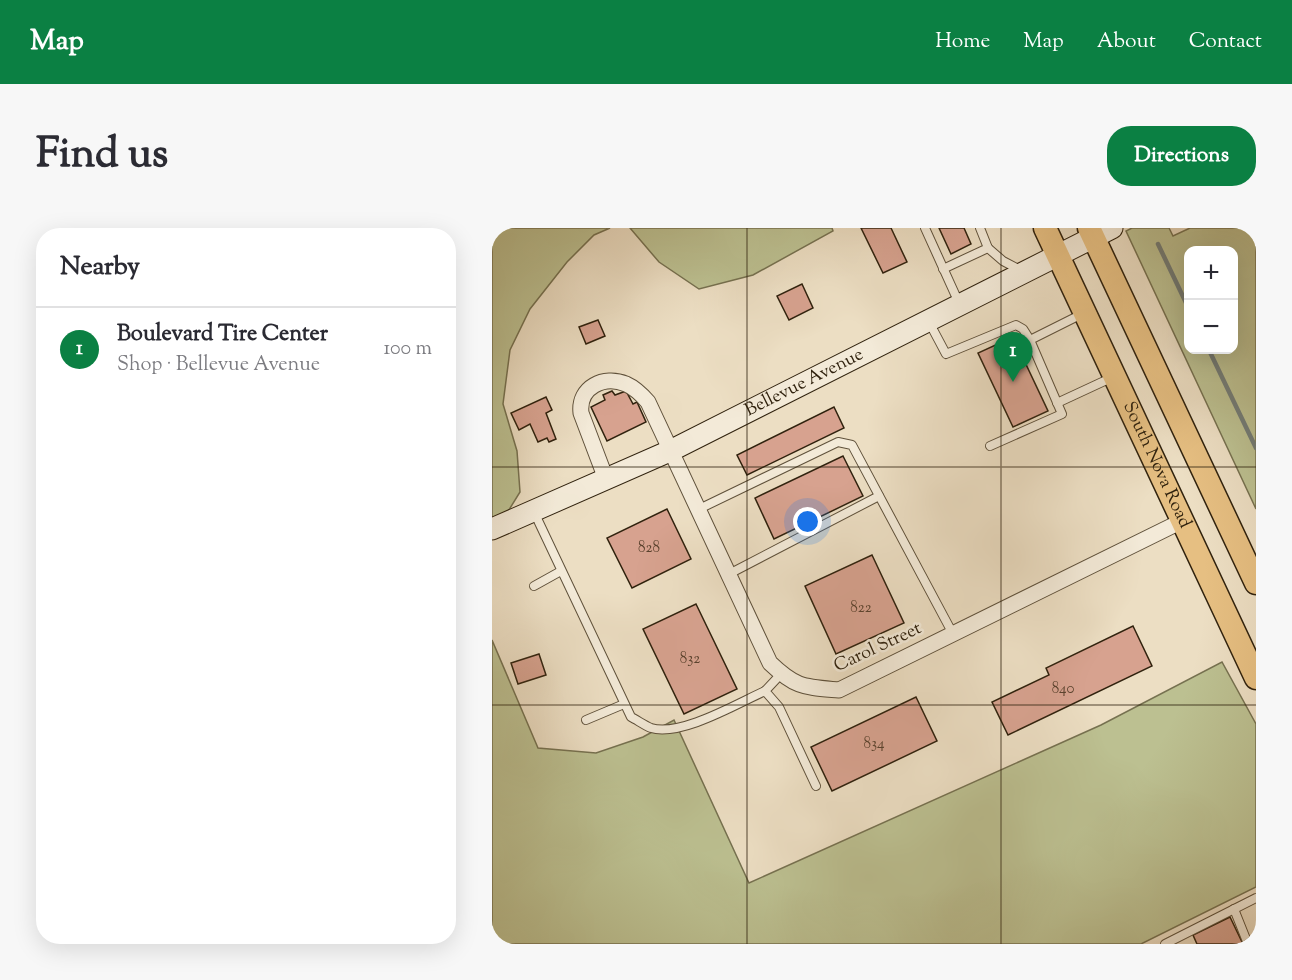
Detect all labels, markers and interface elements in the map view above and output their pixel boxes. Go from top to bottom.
text: Map [30,22,84,62]
text: Home [935,27,990,57]
text: Map [1023,27,1064,57]
text: About [1097,27,1156,57]
text: Contact [1189,27,1262,57]
text: Find us [36,126,168,186]
button: Directions [1107,126,1256,186]
map controls [1184,246,1238,354]
button: + [1184,246,1238,300]
text: Nearby [60,249,140,286]
button: − [1184,300,1238,354]
text: Boulevard Tire Center [117,319,328,351]
pin: 1 [994,332,1032,382]
text: 1 [76,335,83,364]
text: 100 m [383,335,432,364]
street label: Bellevue Avenue [741,342,868,424]
text: Shop · Bellevue Avenue [117,351,320,380]
street label: South Nova Road [1115,398,1197,533]
your location [793,507,822,536]
house number: 828 [638,538,660,559]
house number: 822 [850,598,872,619]
street label: Carol Street [830,616,926,680]
house number: 832 [680,649,700,670]
house number: 840 [1052,679,1074,700]
house number: 834 [863,734,885,755]

